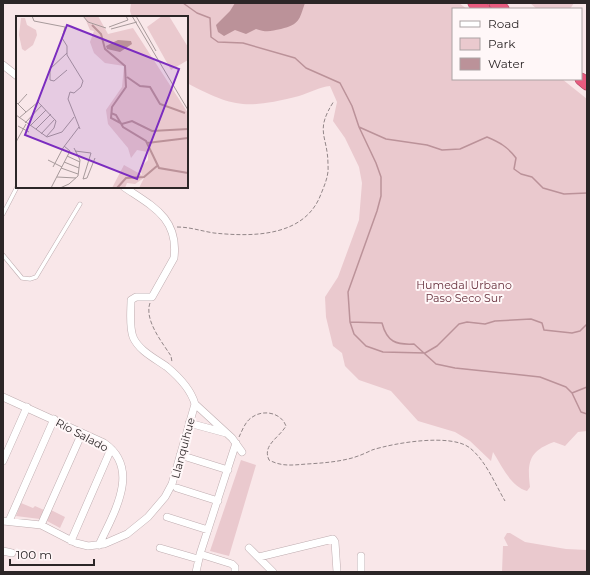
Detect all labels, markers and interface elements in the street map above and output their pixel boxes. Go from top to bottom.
legend [452,8,582,80]
inset map [16,16,188,188]
text: Road [488,16,519,31]
text: Park [488,36,516,51]
text: Water [488,56,525,71]
park label: Humedal Urbano Paso Seco Sur [416,278,512,305]
street label: Río Salado [53,415,111,455]
street label: Llanquihue [168,416,198,480]
scale bar [10,541,94,567]
text: 100 m [16,547,52,562]

